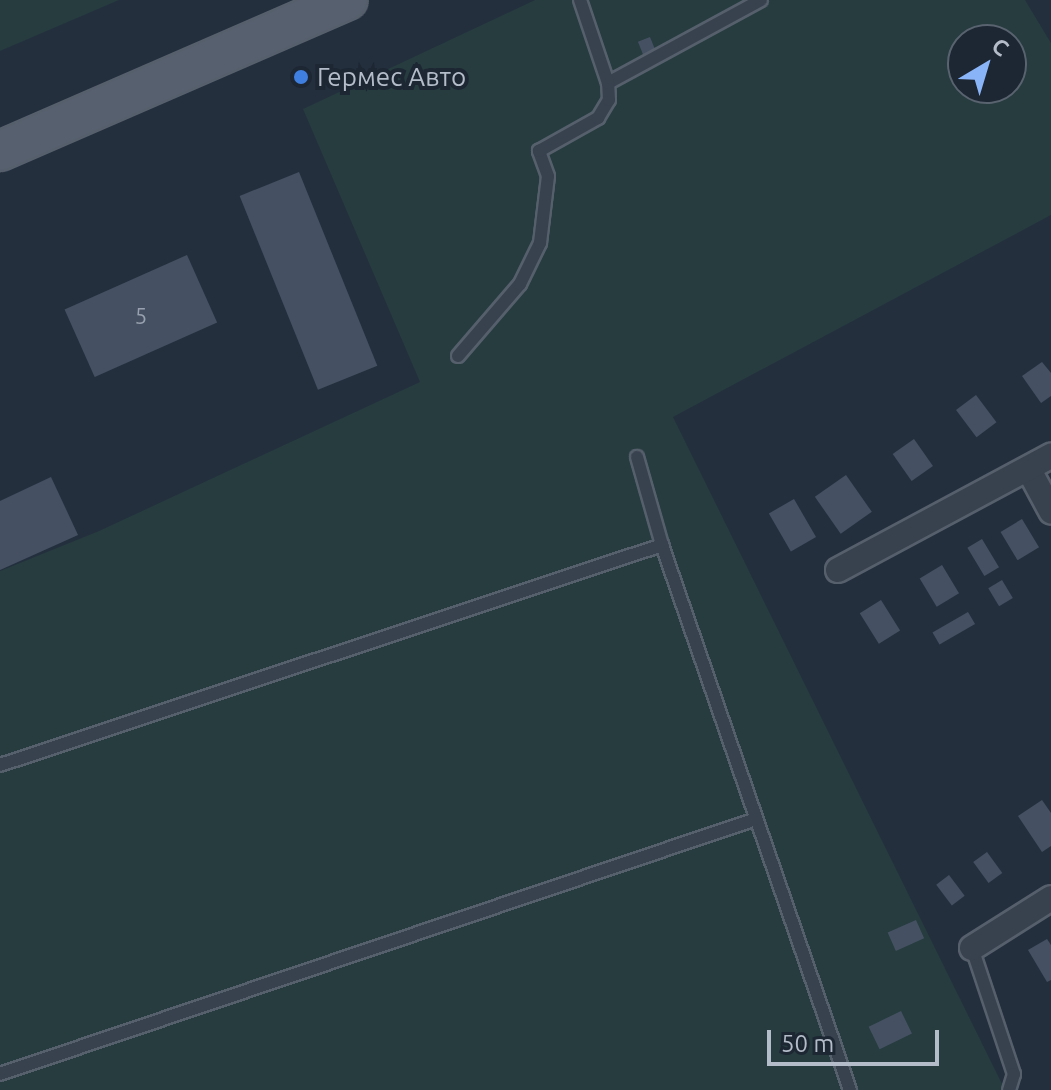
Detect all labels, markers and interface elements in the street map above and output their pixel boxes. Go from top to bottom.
north arrow [947,24,1027,104]
text: С [988,32,1014,60]
place label: Гермес Авто [317,61,466,93]
marker: Гермес Авто [292,68,310,86]
house number: 5 [135,303,147,329]
scale bar [771,1014,943,1064]
text: 50 m [781,1030,834,1057]

